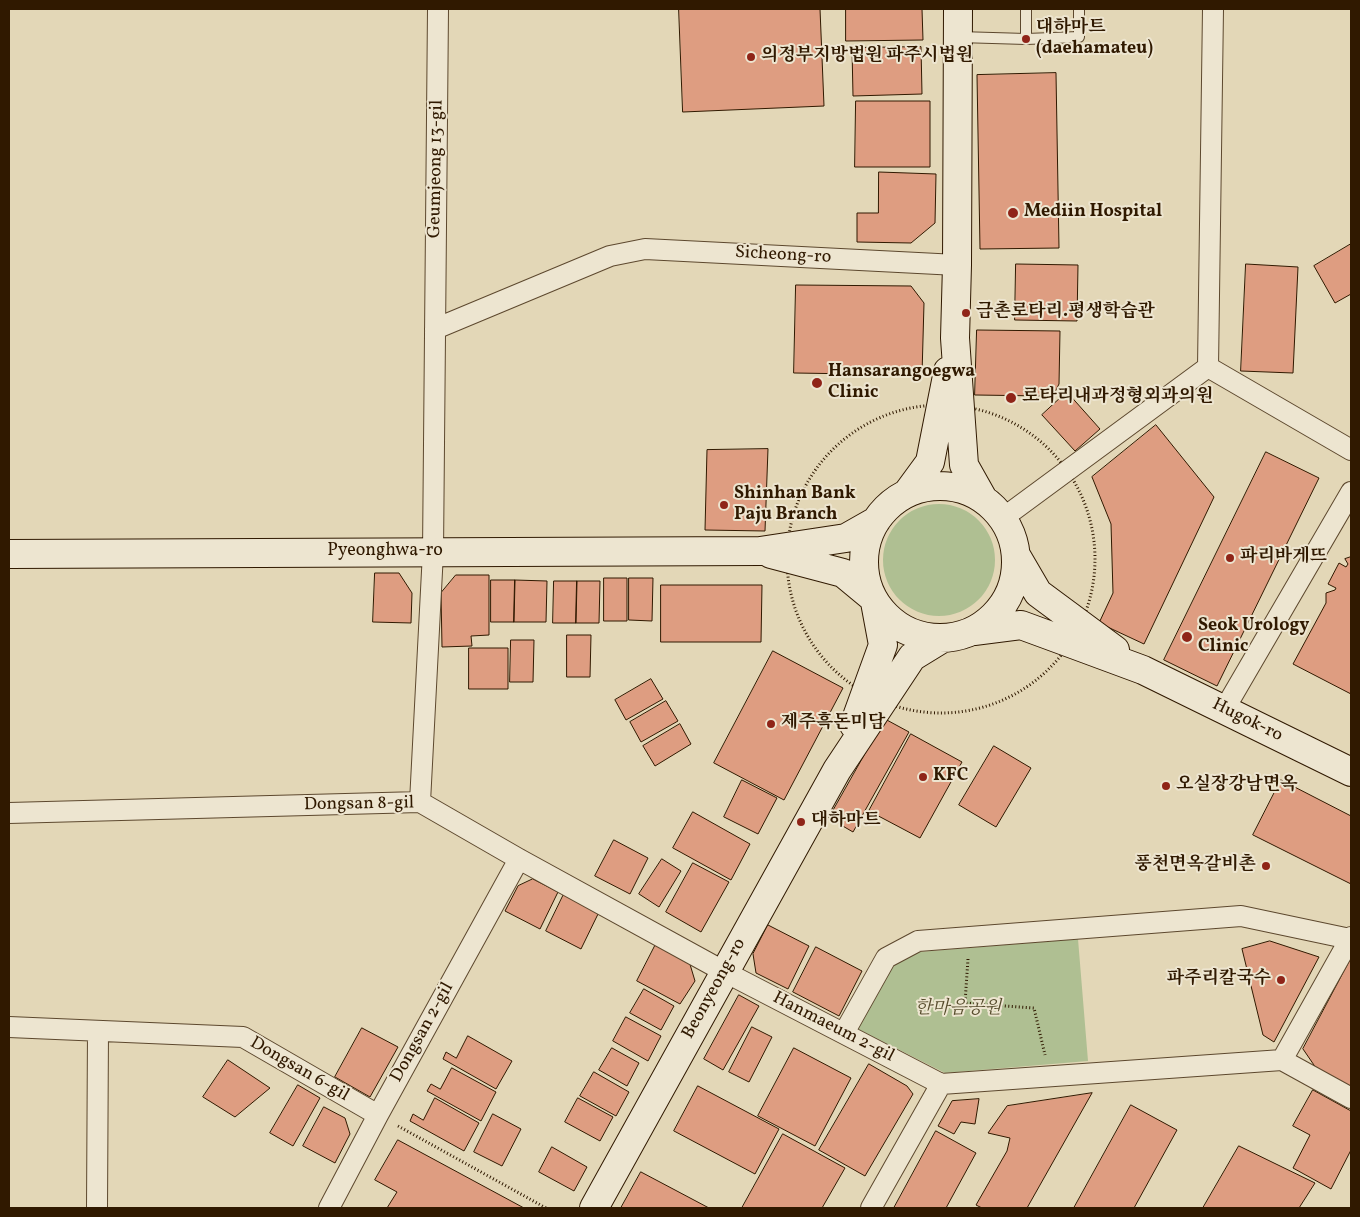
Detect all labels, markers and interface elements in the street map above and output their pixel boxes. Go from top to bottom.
place label: 대하마트 (daehamateu) [1036,18,1153,60]
marker: 대하마트 (daehamateu) [1020,33,1032,45]
place label: 의정부지방법원 파주시법원 [761,46,973,68]
marker: 의정부지방법원 파주시법원 [745,51,757,63]
street label: Geumjeong 13-gil [425,100,449,238]
place label: Mediin Hospital [1024,202,1162,224]
marker: Mediin Hospital [1006,206,1020,220]
street label: Sicheong-ro [734,243,832,269]
place label: 금촌로타리.평생학습관 [976,302,1155,324]
marker: 금촌로타리.평생학습관 [960,307,972,319]
place label: Hansarangoegwa Clinic [828,362,975,404]
marker: Hansarangoegwa Clinic [810,376,824,390]
place label: 로타리내과정형외과의원 [1022,387,1213,409]
marker: 로타리내과정형외과의원 [1004,391,1018,405]
place label: Shinhan Bank Paju Branch [734,484,856,526]
marker: Shinhan Bank Paju Branch [718,499,730,511]
street label: Pyeonghwa-ro [327,541,443,563]
place label: 파리바게뜨 [1240,547,1327,569]
marker: 파리바게뜨 [1224,552,1236,564]
place label: Seok Urology Clinic [1198,616,1309,659]
marker: Seok Urology Clinic [1180,630,1194,644]
street label: Hugok-ro [1208,695,1286,747]
place label: 제주흑돈미담 [781,713,885,735]
marker: 제주흑돈미담 [765,718,777,730]
place label: KFC [933,766,968,788]
marker: KFC [917,771,929,783]
place label: 오실장강남면옥 [1176,775,1298,797]
marker: 오실장강남면옥 [1160,780,1172,792]
street label: Dongsan 8-gil [304,793,414,817]
place label: 대하마트 [811,811,881,833]
marker: 대하마트 [795,816,807,828]
place label: 풍천면옥갈비촌 [1134,855,1256,877]
marker: 풍천면옥갈비촌 [1260,860,1272,872]
street label: Beonyeong-ro [678,935,752,1043]
place label: 파주리칼국수 [1167,969,1271,991]
marker: 파주리칼국수 [1275,974,1287,986]
street label: Dongsan 2-gil [387,979,459,1087]
street label: Hanmaeum 2-gil [769,988,897,1068]
park label: 한마음공원 [915,999,1001,1021]
street label: Dongsan 6-gil [246,1033,352,1107]

